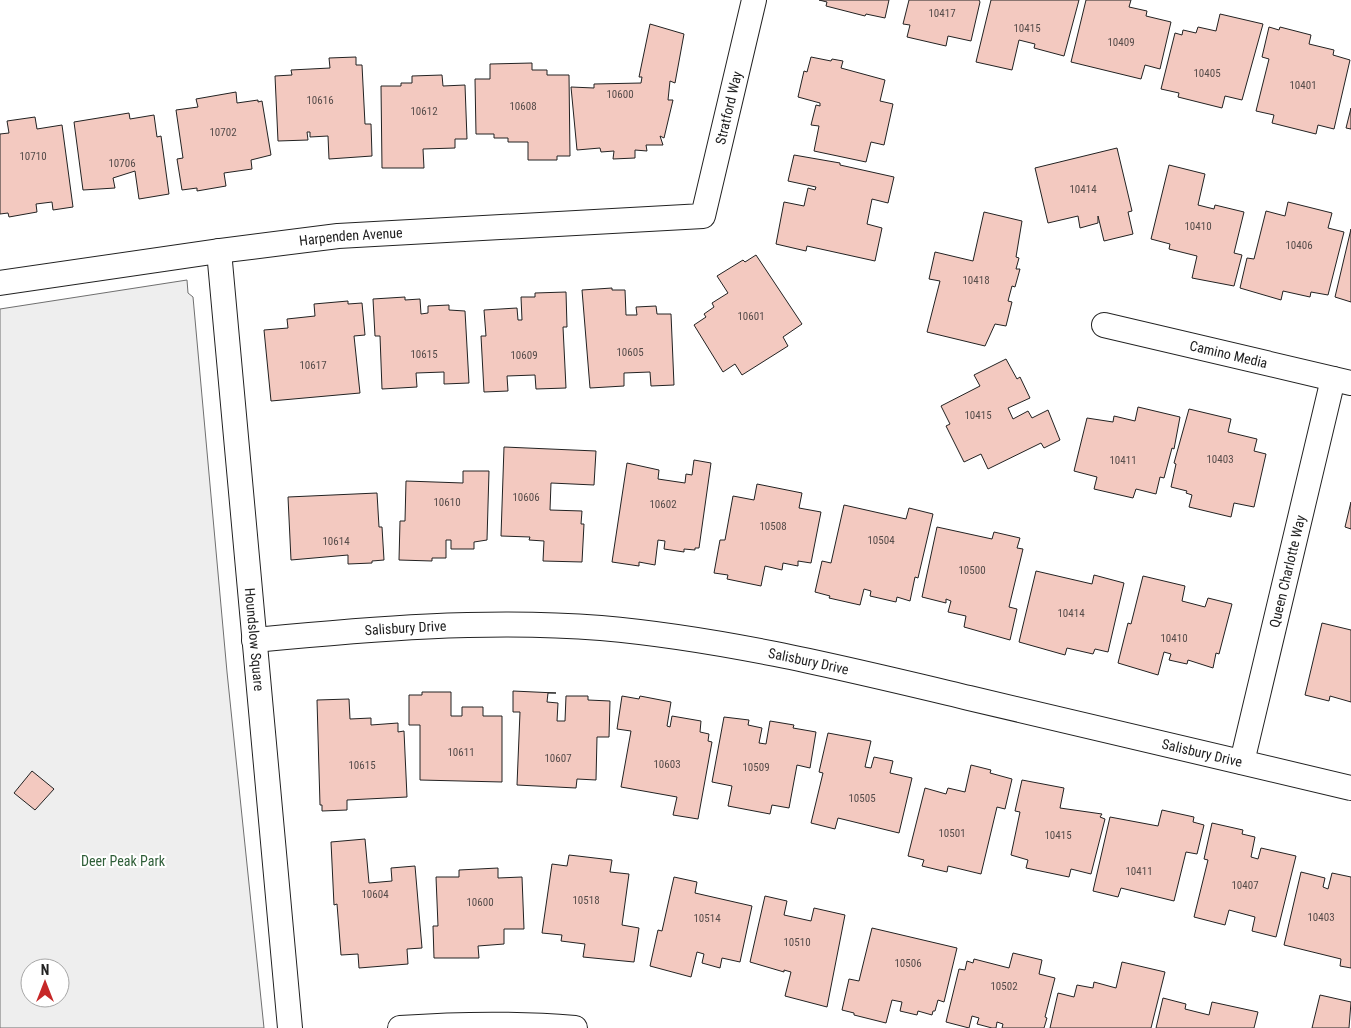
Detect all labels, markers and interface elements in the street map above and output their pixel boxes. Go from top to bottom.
house number: 10417 [928,7,956,20]
house number: 10415 [1013,22,1041,35]
house number: 10409 [1107,36,1135,49]
house number: 10405 [1193,67,1221,80]
street label: Stratford Way [712,69,745,146]
house number: 10401 [1289,79,1317,92]
house number: 10600 [606,88,634,101]
house number: 10616 [306,94,334,107]
house number: 10608 [509,100,537,113]
house number: 10612 [410,105,438,118]
house number: 10702 [209,126,237,139]
house number: 10710 [19,150,47,163]
house number: 10706 [108,157,136,170]
house number: 10414 [1069,183,1097,196]
house number: 10410 [1184,220,1212,233]
street label: Harpenden Avenue [298,224,403,249]
house number: 10406 [1285,239,1313,252]
house number: 10418 [962,274,990,287]
house number: 10601 [737,310,765,323]
street label: Camino Media [1188,337,1269,371]
house number: 10605 [616,346,644,359]
house number: 10615 [410,348,438,361]
house number: 10609 [510,349,538,362]
house number: 10617 [299,359,327,372]
house number: 10415 [964,409,992,422]
house number: 10403 [1206,453,1234,466]
house number: 10411 [1109,454,1137,467]
house number: 10606 [512,491,540,504]
house number: 10610 [433,496,461,509]
house number: 10602 [649,498,677,511]
street label: Queen Charlotte Way [1266,513,1308,629]
house number: 10508 [759,520,787,533]
house number: 10504 [867,534,895,547]
house number: 10614 [322,535,350,548]
house number: 10500 [958,564,986,577]
street label: Houndslow Square [242,587,267,692]
house number: 10414 [1057,607,1085,620]
street label: Salisbury Drive [364,618,447,638]
house number: 10410 [1160,632,1188,645]
street label: Salisbury Drive [767,645,851,678]
street label: Salisbury Drive [1160,736,1244,770]
house number: 10611 [447,746,475,759]
house number: 10607 [544,752,572,765]
house number: 10603 [653,758,681,771]
house number: 10615 [348,759,376,772]
house number: 10509 [742,761,770,774]
house number: 10505 [848,792,876,805]
house number: 10501 [938,827,966,840]
house number: 10415 [1044,829,1072,842]
park label: Deer Peak Park [81,853,166,869]
house number: 10411 [1125,865,1153,878]
house number: 10407 [1231,879,1259,892]
house number: 10604 [361,888,389,901]
house number: 10518 [572,894,600,907]
house number: 10600 [466,896,494,909]
house number: 10403 [1307,911,1335,924]
house number: 10514 [693,912,721,925]
house number: 10510 [783,936,811,949]
house number: 10506 [894,957,922,970]
north arrow [20,958,70,1008]
text: N [41,962,49,978]
house number: 10502 [990,980,1018,993]

